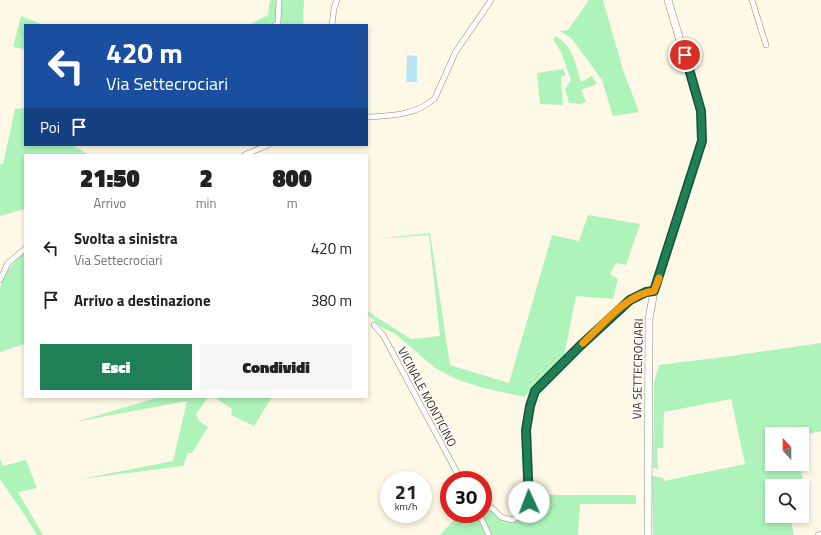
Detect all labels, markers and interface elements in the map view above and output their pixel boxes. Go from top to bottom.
text: 420 m [106,31,183,74]
pin [668,38,702,72]
icon: left [40,40,92,92]
icon: arrive [674,44,696,66]
text: Via Settecrociari [106,70,228,97]
text: Poi [40,116,60,139]
icon: arrive [68,116,90,138]
text: 21:50 [80,160,140,196]
text: 2 [199,160,213,196]
text: 800 [272,160,312,196]
text: Arrivo [94,193,126,213]
text: min [196,193,216,213]
text: m [287,193,298,213]
text: Svolta a sinistra [74,227,178,250]
icon: left [40,237,62,259]
text: 420 m [311,237,352,260]
text: Via Settecrociari [74,250,162,270]
icon: arrive [40,289,62,311]
text: Arrivo a destinazione [74,289,211,312]
text: 380 m [311,289,352,312]
street label: VIA SETTECROCIARI [627,318,648,420]
street label: VICINALE MONTICINO [393,343,462,450]
button: Esci [40,344,192,390]
button: Condividi [200,344,352,390]
north arrow [765,427,809,471]
map controls [765,427,809,523]
speed limit sign: 30 [440,471,492,523]
text: 21 [395,476,417,507]
button: search [765,479,809,523]
position arrow [508,481,550,523]
text: km/h [395,499,417,514]

